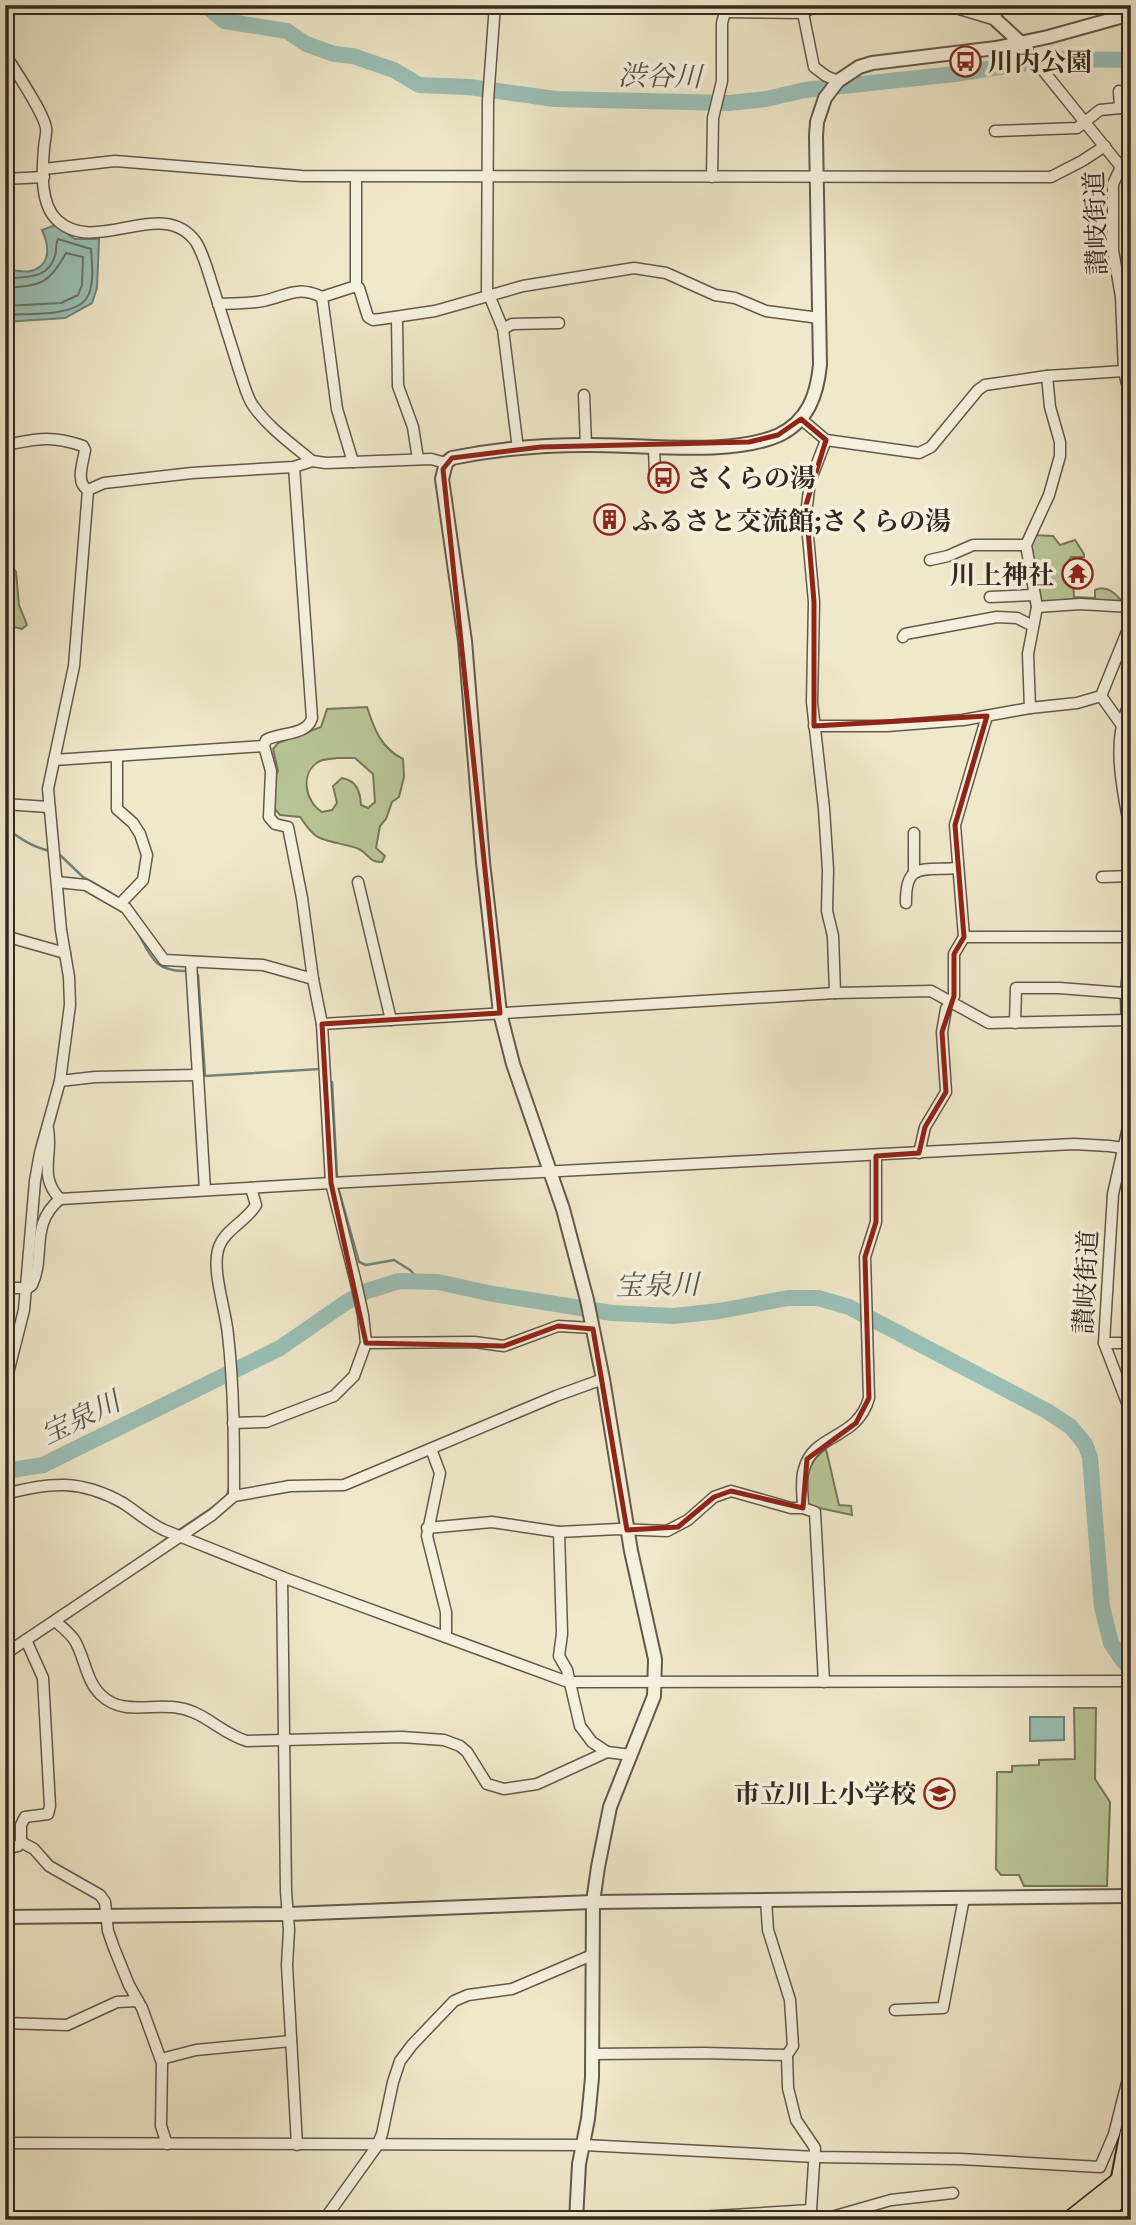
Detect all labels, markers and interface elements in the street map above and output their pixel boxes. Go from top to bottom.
place label: 川内公園 [988,42,1092,81]
bus stop icon: 川内公園 [948,44,982,78]
water label: 渋谷川 [618,54,705,96]
street label: 讃岐街道 [1074,170,1116,276]
place label: さくらの湯 [686,458,816,497]
bus stop icon: さくらの湯 [646,460,680,494]
place label: ふるさと交流館;さくらの湯 [632,501,951,540]
building icon: ふるさと交流館;さくらの湯 [592,503,626,537]
place label: 川上神社 [950,555,1054,594]
temple icon: 川上神社 [1060,557,1094,591]
street label: 讃岐街道 [1063,1229,1107,1335]
water label: 宝泉川 [615,1263,702,1305]
water label: 宝泉川 [33,1379,129,1454]
place label: 市立川上小学校 [734,1774,916,1813]
school or university icon: 市立川上小学校 [922,1776,956,1810]

